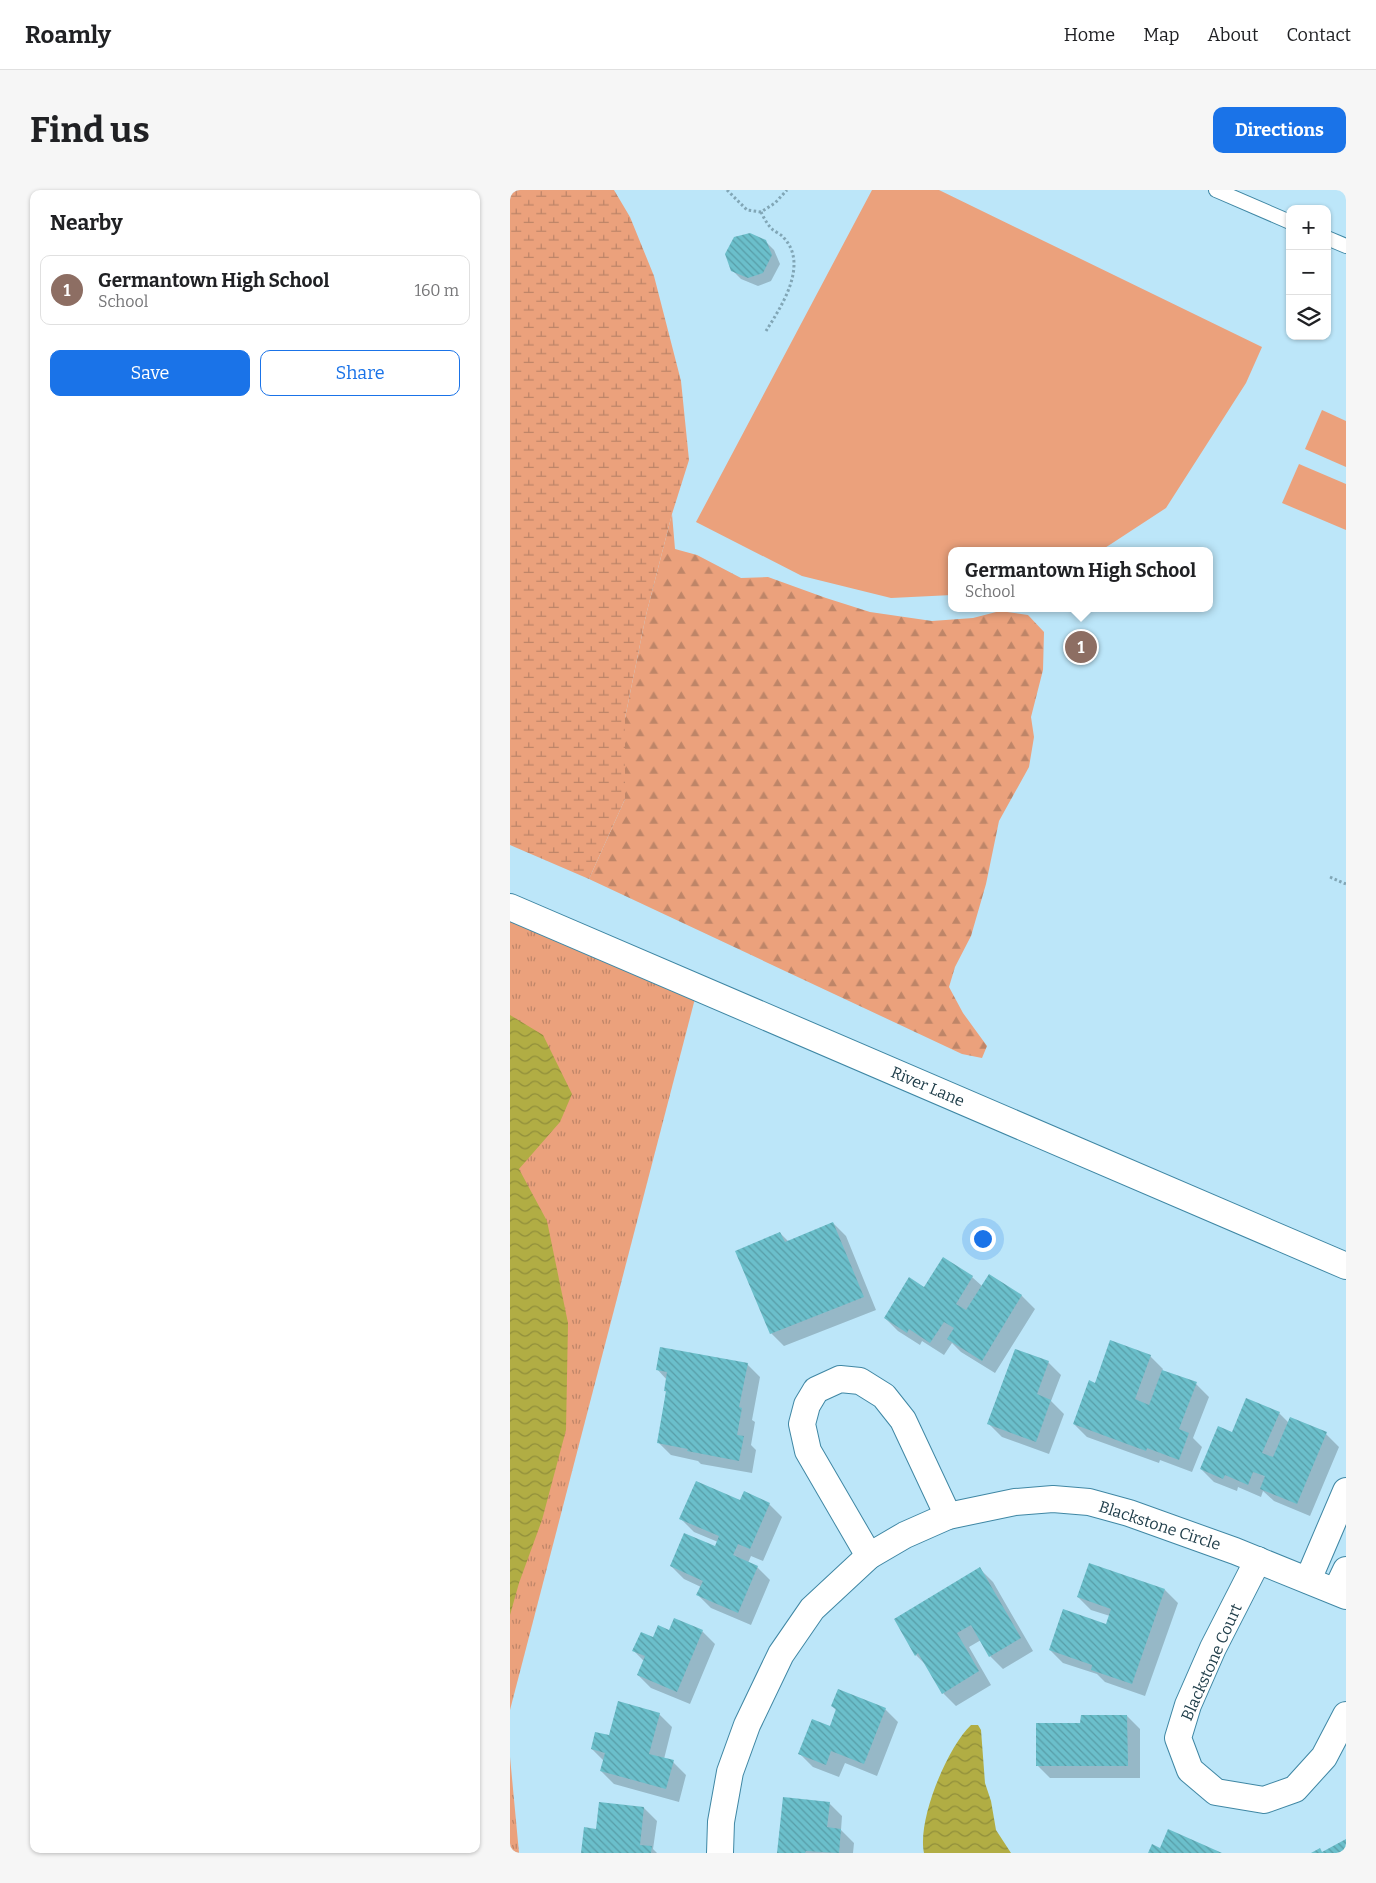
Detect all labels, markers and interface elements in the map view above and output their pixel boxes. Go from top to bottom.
text: Roamly [25,21,111,49]
text: Home [1064,24,1115,46]
text: Map [1143,24,1179,46]
text: About [1207,24,1258,46]
text: Contact [1286,24,1351,46]
button: Directions [1213,107,1346,153]
text: Find us [30,109,150,151]
map controls [1286,205,1331,340]
button: + [1286,205,1331,250]
text: Nearby [50,210,123,236]
button: − [1286,250,1331,295]
text: Germantown High School [98,269,329,292]
text: 1 [64,281,70,300]
text: 160 m [414,281,459,300]
text: School [98,292,148,311]
button: layers [1286,295,1331,340]
button: Save [50,350,250,396]
button: Share [260,350,460,396]
popup [948,547,1213,612]
text: Germantown High School [965,559,1196,582]
text: School [965,582,1015,601]
pin: 1 [1065,628,1097,666]
street label: River Lane [888,1062,968,1110]
your location [970,1226,996,1252]
street label: Blackstone Circle [1097,1497,1223,1554]
street label: Blackstone Court [1177,1601,1246,1724]

